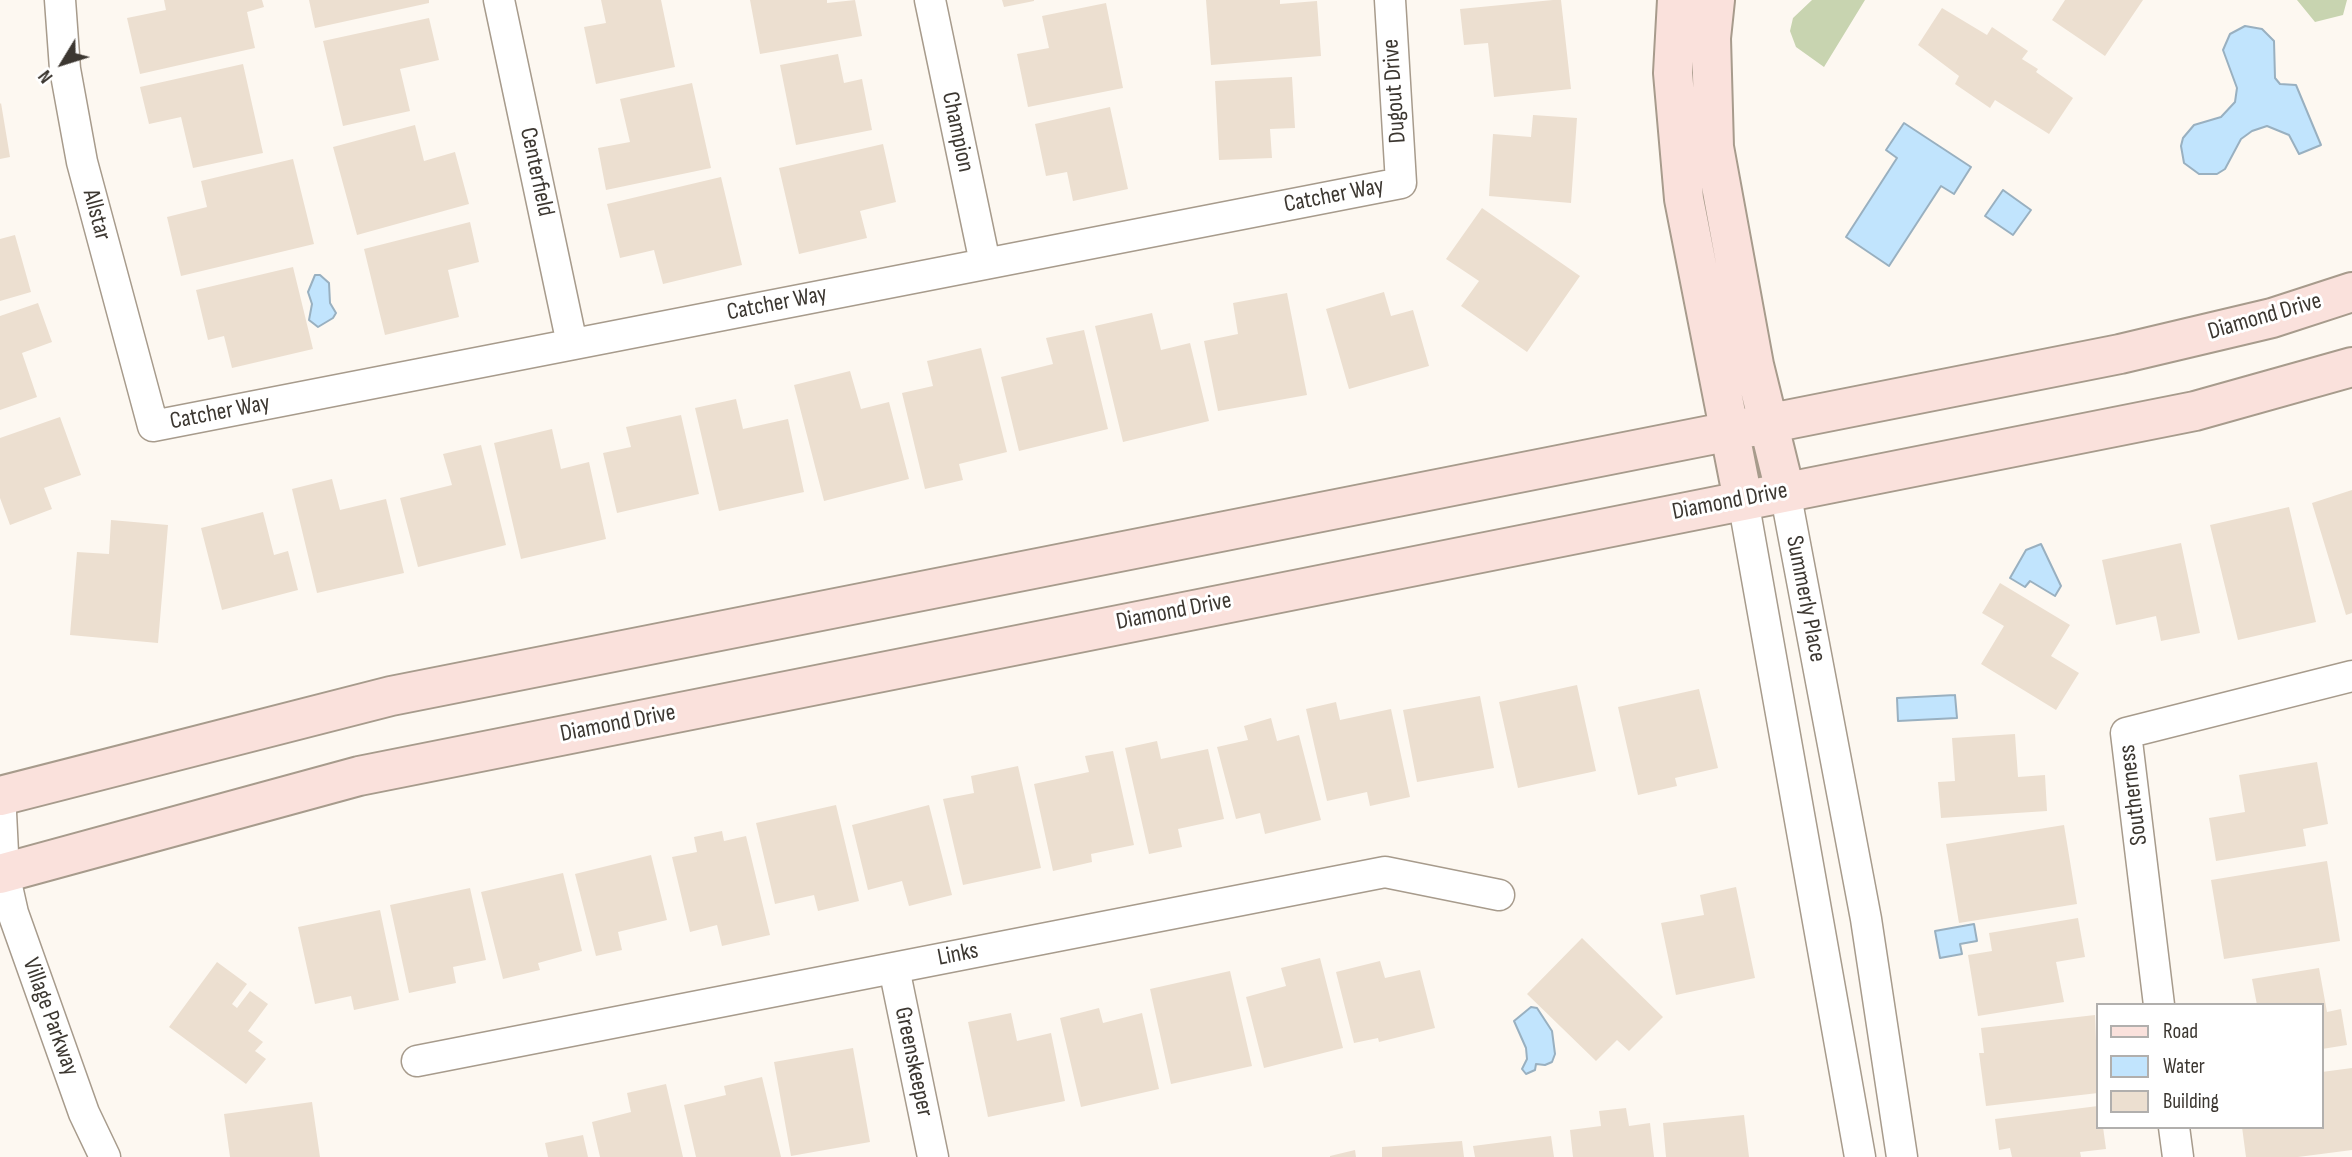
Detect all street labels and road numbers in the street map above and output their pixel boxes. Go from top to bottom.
street label: Dugout Drive [1377,38,1413,144]
street label: Champion [934,89,980,175]
street label: Centerfield [513,125,559,219]
street label: Catcher Way [1282,172,1386,220]
street label: Allstar [75,186,117,244]
street label: Catcher Way [725,280,829,328]
street label: Diamond Drive [2205,287,2325,347]
street label: Catcher Way [168,389,272,437]
street label: Diamond Drive [1670,477,1790,527]
street label: Summerly Place [1779,533,1831,665]
street label: Diamond Drive [1114,587,1234,637]
street label: Diamond Drive [558,699,678,749]
street label: Southerness [2114,743,2154,847]
street label: Links [935,937,981,973]
street label: Village Parkway [15,954,85,1080]
street label: Greenskeeper [887,1005,939,1119]

